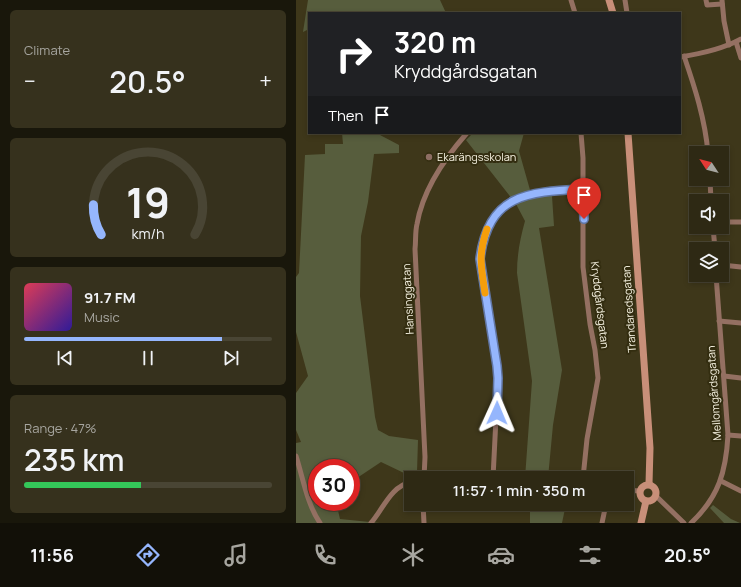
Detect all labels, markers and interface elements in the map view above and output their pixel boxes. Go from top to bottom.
text: 320 m [394,23,476,61]
icon: right [328,28,380,80]
text: Climate [24,41,70,59]
text: Kryddgårdsgatan [394,59,537,83]
text: 20.5° [109,61,186,102]
text: − [24,66,36,96]
text: + [259,66,272,96]
icon: arrive [371,104,393,126]
text: Then [328,105,363,126]
north arrow [689,146,729,186]
map controls [689,146,729,282]
place label: Ekarängsskolan [437,149,516,164]
marker: Ekarängsskolan [424,152,434,162]
text: 19 [126,174,170,230]
pin [567,178,601,219]
icon: arrive [573,184,595,206]
button: sound [689,194,729,234]
text: km/h [131,224,165,243]
button: layers [689,242,729,282]
street label: Kryddgårdsgatan [588,261,613,349]
street label: Hansinggatan [398,263,417,335]
street label: Trandaredsgatan [618,265,639,353]
text: 91.7 FM [84,287,136,308]
text: Music [84,308,120,326]
street label: Mellomgårdsgatan [703,345,724,441]
icon: previous [54,347,76,369]
icon: pause [137,347,159,369]
icon: next [220,347,242,369]
position arrow [476,392,518,434]
text: Range · 47% [24,419,97,437]
text: 235 km [24,439,124,480]
speed limit sign: 30 [308,459,360,511]
text: 11:57 · 1 min · 350 m [453,480,585,501]
icon: directions [134,541,162,569]
icon: music [222,541,250,569]
icon: phone [311,541,339,569]
icon: climate [399,541,427,569]
icon: car [487,541,515,569]
icon: filters [576,541,604,569]
text: 11:56 [30,543,74,567]
text: 20.5° [664,543,711,567]

